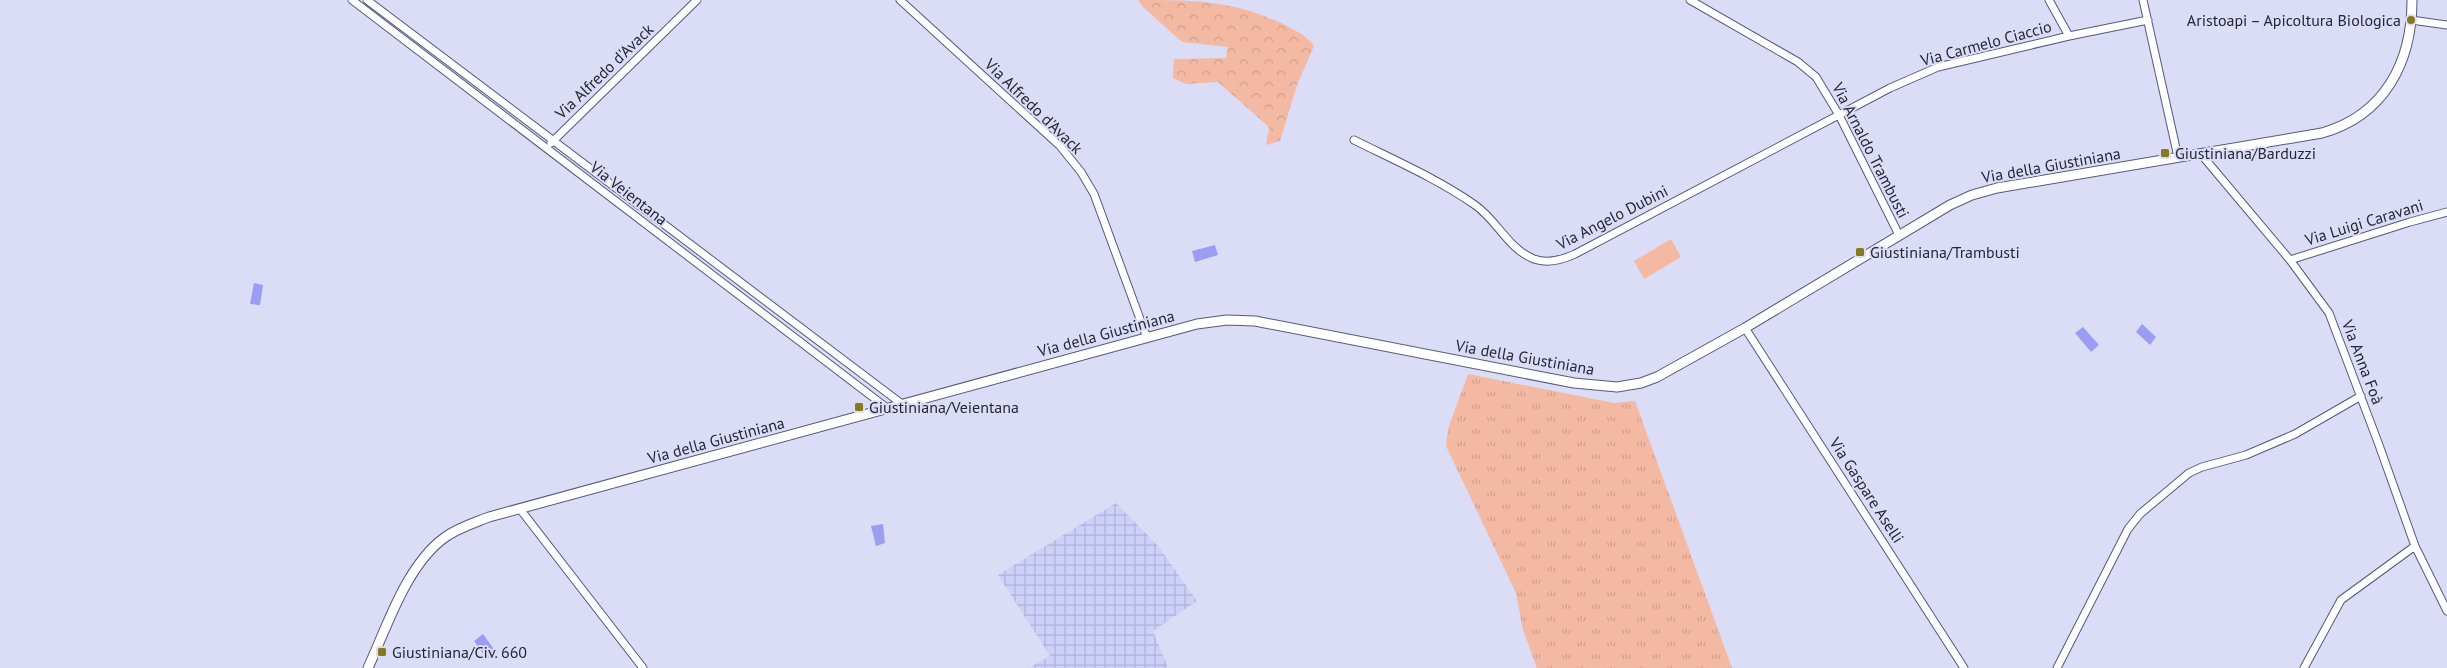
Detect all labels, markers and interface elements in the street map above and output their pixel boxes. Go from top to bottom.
place label: Aristoapi – Apicoltura Biologica [2187,10,2401,30]
marker: Aristoapi – Apicoltura Biologica [2405,14,2417,26]
street label: Via Carmelo Ciaccio [1917,16,2054,70]
street label: Via Alfredo d'Avack [550,19,657,124]
street label: Via Alfredo d'Avack [980,53,1087,158]
street label: Via Arnaldo Trambusti [1828,78,1914,221]
street label: Via della Giustiniana [1979,143,2122,187]
place label: Giustiniana/Barduzzi [2175,143,2316,163]
marker: Giustiniana/Barduzzi [2159,147,2171,159]
street label: Via Veientana [586,156,672,229]
street label: Via Angelo Dubini [1552,180,1671,254]
street label: Via Luigi Caravani [2302,195,2425,250]
place label: Giustiniana/Trambusti [1870,242,2020,262]
marker: Giustiniana/Trambusti [1854,246,1866,258]
street label: Via della Giustiniana [1034,305,1177,361]
street label: Via Anna Foà [2337,316,2388,407]
street label: Via della Giustiniana [1453,335,1596,379]
place label: Giustiniana/Veientana [869,397,1019,417]
marker: Giustiniana/Veientana [853,401,865,413]
street label: Via della Giustiniana [644,412,787,468]
street label: Via Gaspare Aselli [1825,433,1909,547]
place label: Giustiniana/Civ. 660 [392,642,527,662]
marker: Giustiniana/Civ. 660 [376,646,388,658]

